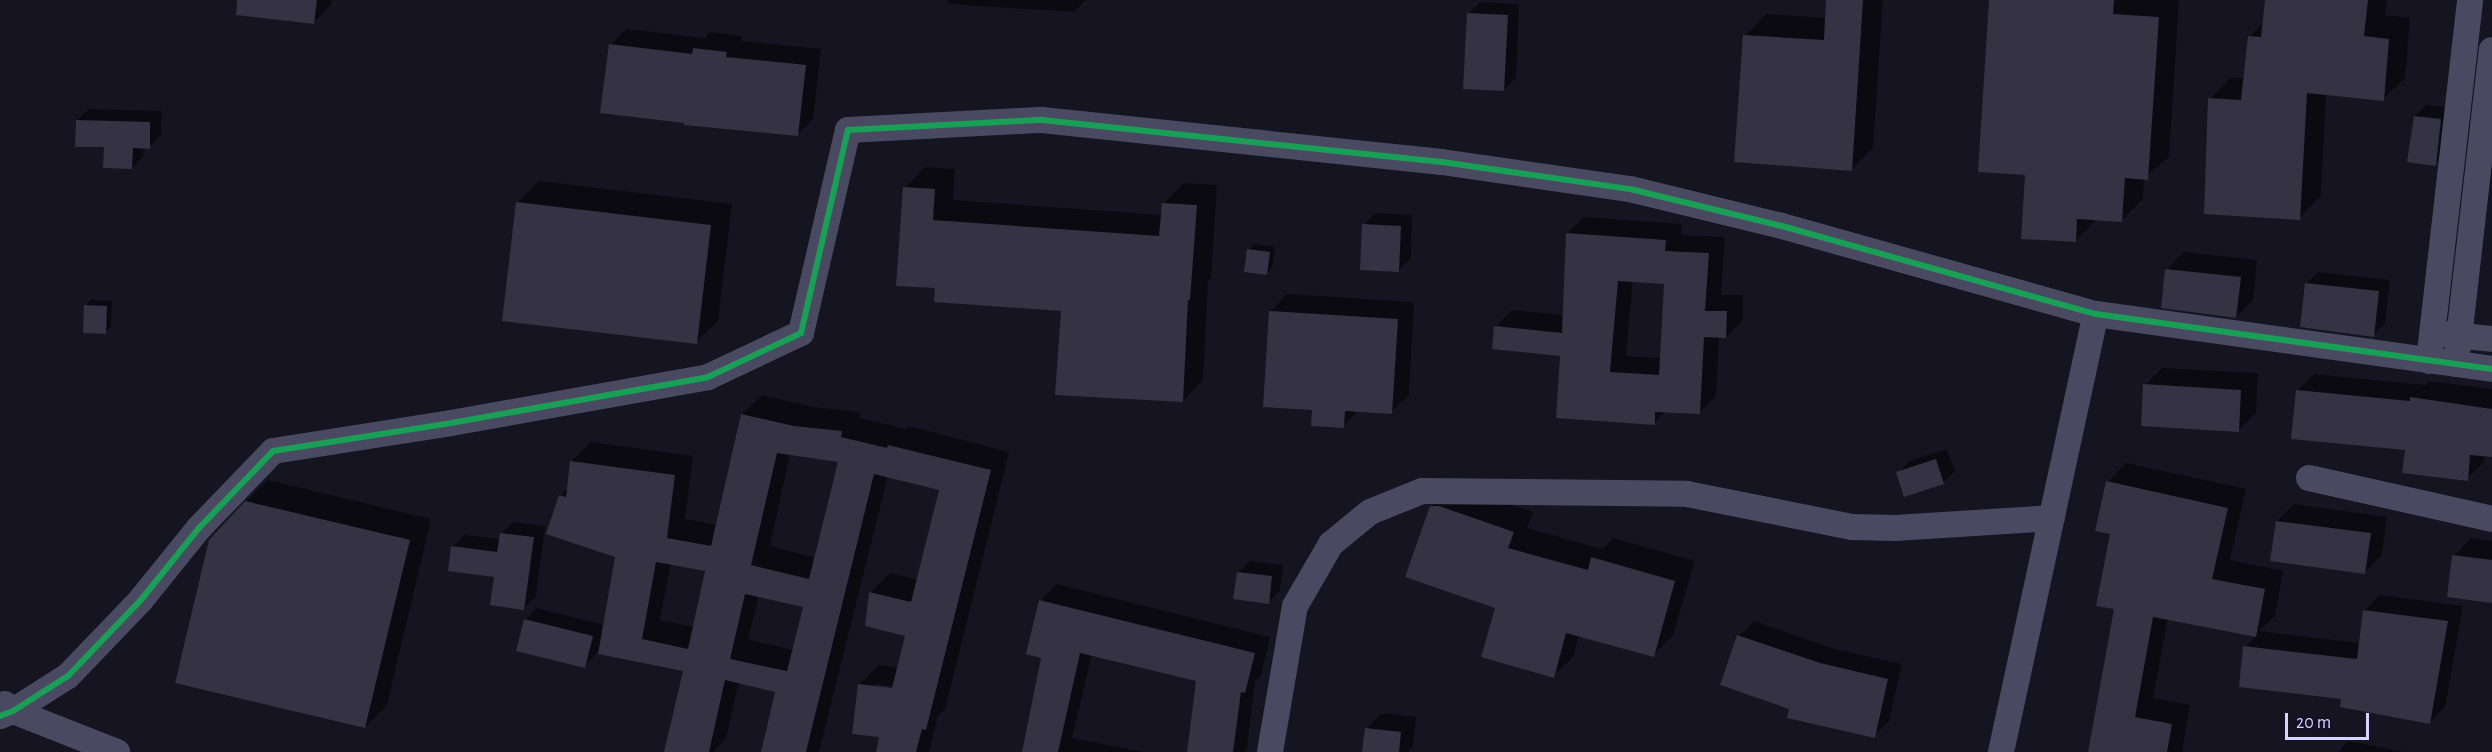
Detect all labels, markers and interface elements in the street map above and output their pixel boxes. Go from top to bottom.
scale bar [2288,701,2372,739]
text: 20 m [2296,714,2331,732]

